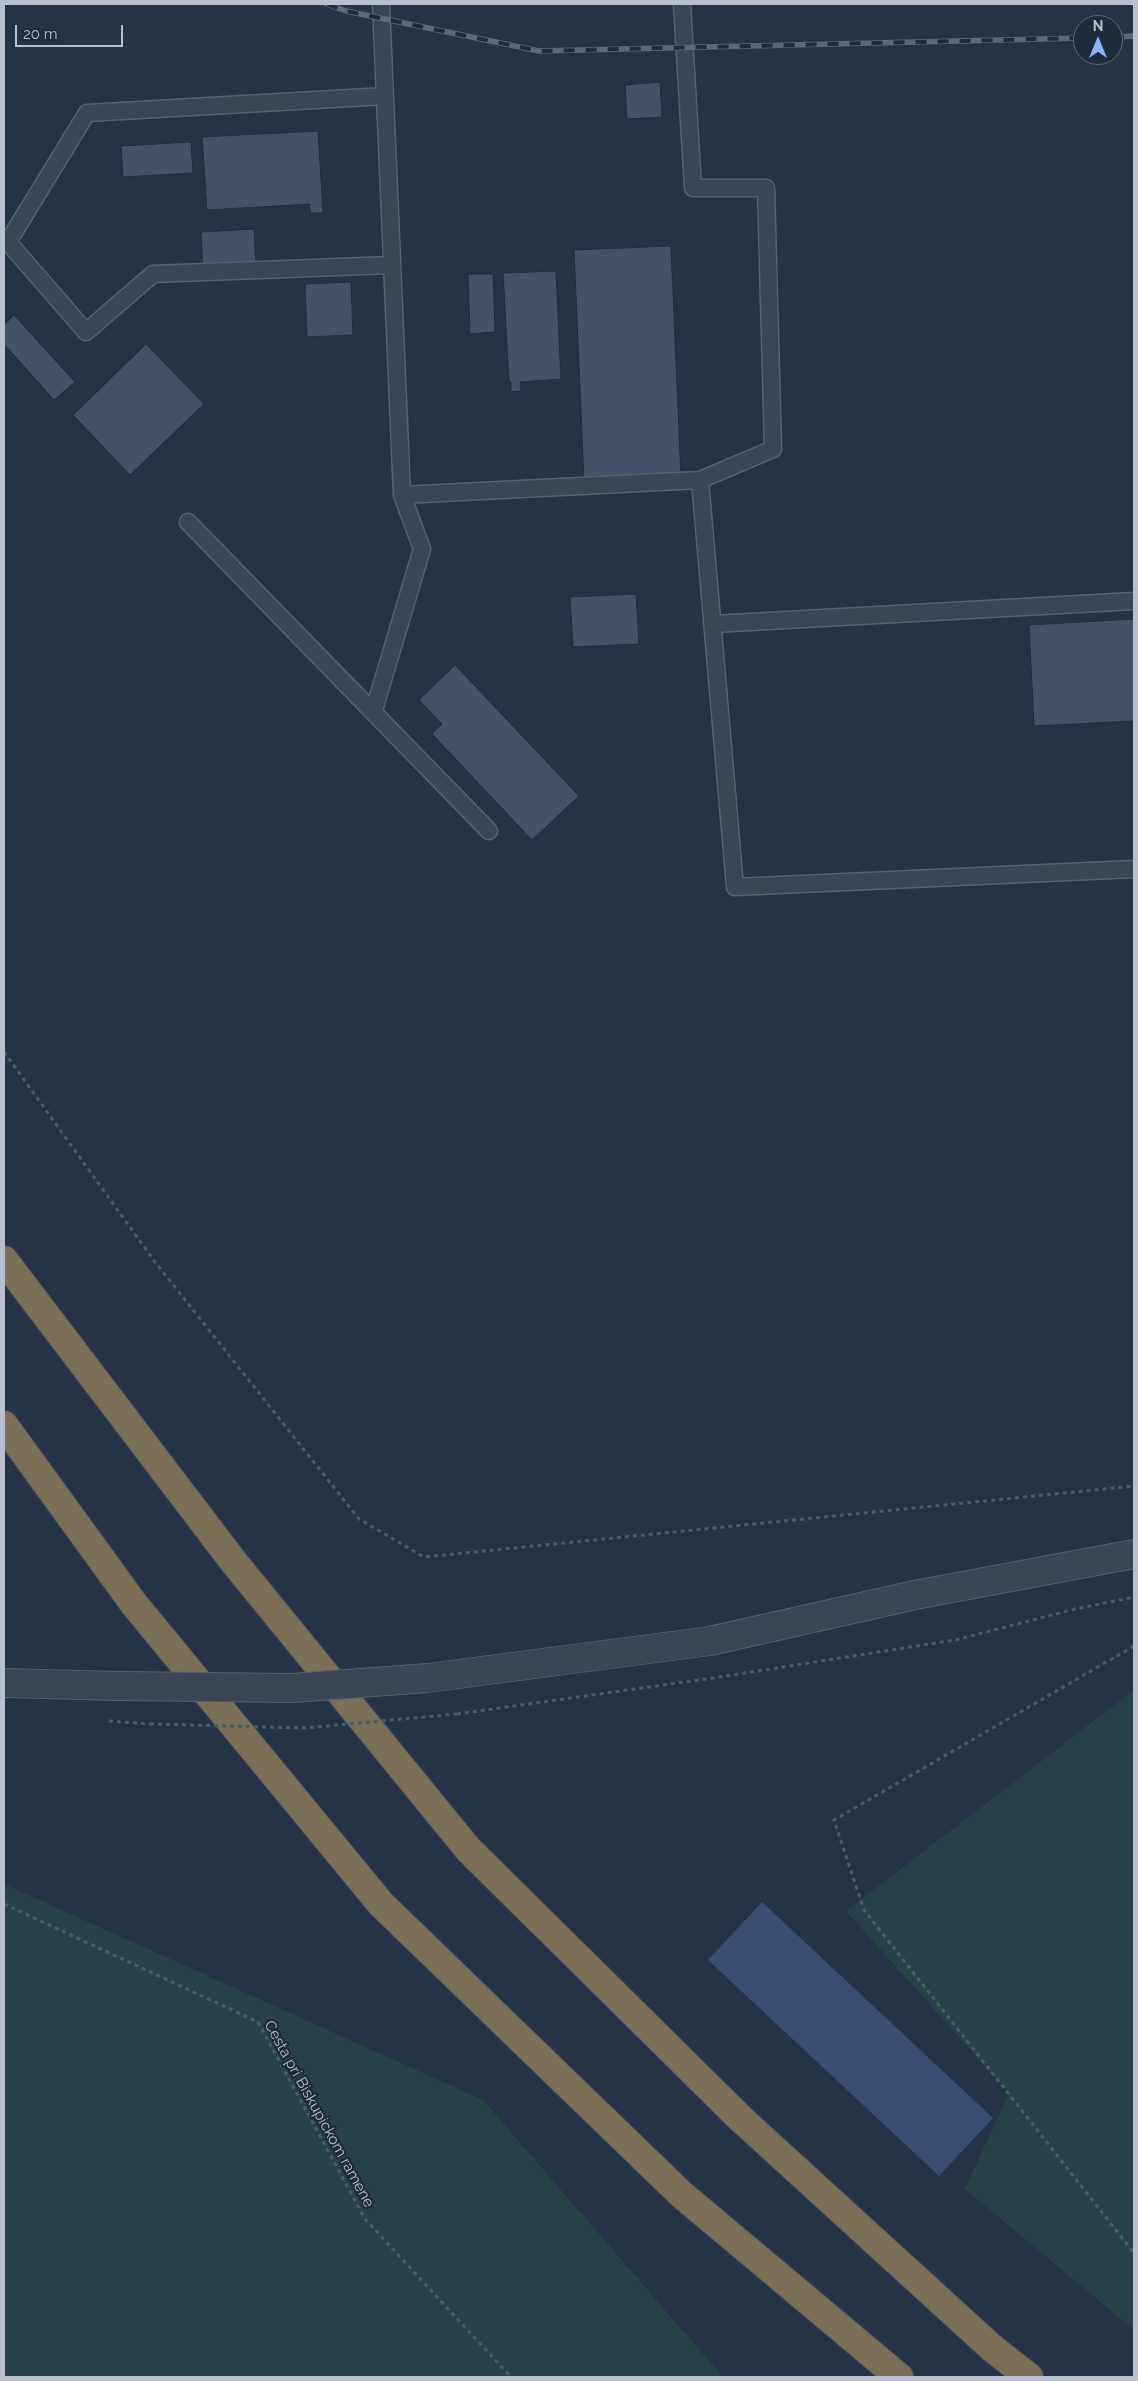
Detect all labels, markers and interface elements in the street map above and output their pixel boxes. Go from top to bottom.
scale bar [18,15,125,47]
north arrow [1073,15,1123,65]
text: N [1093,18,1103,34]
text: 20 m [23,25,58,43]
street label: Cesta pri Biskupickom ramene [260,2017,378,2211]

